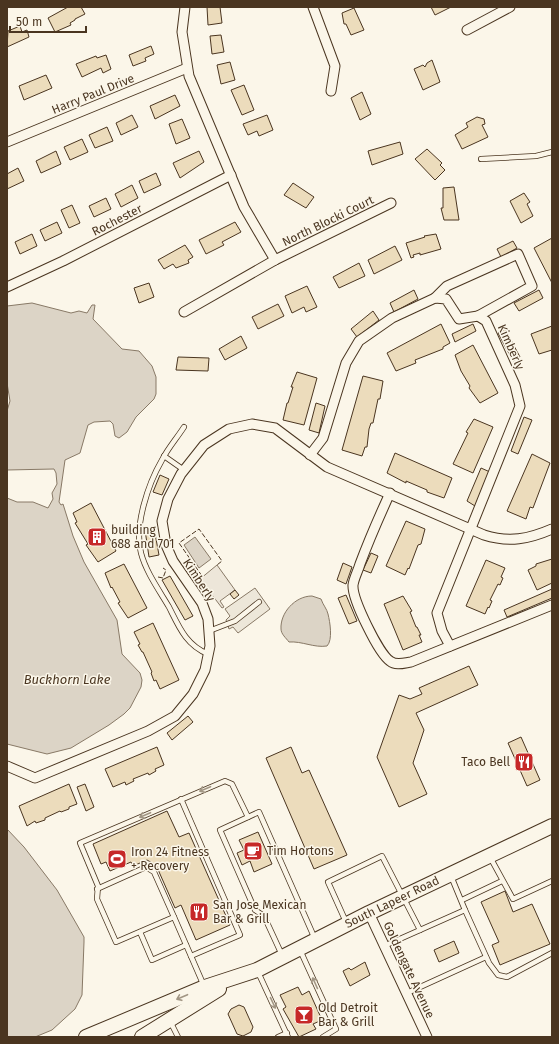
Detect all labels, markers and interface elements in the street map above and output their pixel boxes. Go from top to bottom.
scale bar [10,8,86,34]
text: 50 m [16,15,42,29]
street label: Harry Paul Drive [50,71,136,117]
street label: North Blocki Court [280,192,377,249]
street label: Rochester [90,201,145,239]
street label: Kimberly [495,322,527,372]
place label: building 688 and 701 [111,523,175,551]
building icon: building 688 and 701 [86,526,108,548]
street label: Kimberly [180,556,218,604]
water label: Buckhorn Lake [24,672,111,687]
restaurant icon: Taco Bell [513,751,535,773]
place label: Taco Bell [461,755,510,769]
one-way arrow [200,785,212,793]
one-way arrow [139,811,151,819]
cafe icon: Tim Hortons [242,840,264,862]
place label: Tim Hortons [267,844,334,858]
place label: Iron 24 Fitness + Recovery [131,845,209,873]
sports icon: Iron 24 Fitness + Recovery [106,848,128,870]
street label: South Lapeer Road [343,873,441,931]
place label: San Jose Mexican Bar & Grill [213,898,306,926]
restaurant icon: San Jose Mexican Bar & Grill [188,901,210,923]
street label: Goldengate Avenue [380,919,438,1021]
one-way arrow [311,977,318,989]
one-way arrow [177,993,189,1001]
one-way arrow [270,997,277,1009]
place label: Old Detroit Bar & Grill [318,1001,378,1029]
bar icon: Old Detroit Bar & Grill [293,1004,315,1026]

